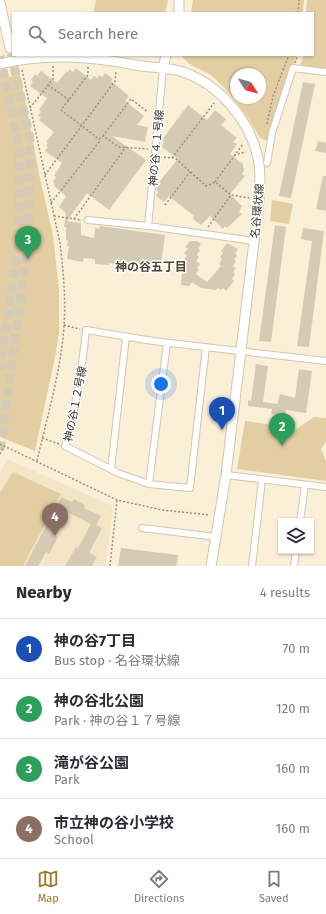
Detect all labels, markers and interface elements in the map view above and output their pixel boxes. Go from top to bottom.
search box [12,12,314,56]
icon: search [26,23,48,45]
text: Search here [58,25,138,43]
north arrow [230,68,266,104]
street label: 神の谷４１号線 [147,109,166,187]
street label: 名谷環状線 [249,183,266,239]
pin: 3 [15,226,41,259]
district label: 神の谷五丁目 [115,260,187,274]
street label: 神の谷１２号線 [62,365,89,443]
your location [151,374,171,394]
pin: 1 [209,397,235,430]
pin: 2 [269,413,295,446]
pin: 4 [42,503,68,536]
map controls [278,518,314,554]
button: layers [278,518,314,554]
text: Nearby [16,582,71,603]
text: 4 results [260,585,310,600]
text: 神の谷7丁目 [54,632,136,650]
text: 1 [26,641,32,656]
text: 70 m [283,641,310,656]
text: Bus stop · 名谷環状線 [54,653,180,668]
text: 神の谷北公園 [54,692,144,710]
text: 2 [26,701,32,716]
text: 120 m [276,701,310,716]
text: Park · 神の谷１７号線 [54,713,181,728]
text: 滝が谷公園 [54,754,129,772]
text: 3 [26,761,32,776]
text: 160 m [276,761,310,776]
text: Park [54,772,80,787]
text: 市立神の谷小学校 [54,814,174,832]
text: 4 [25,821,33,836]
text: 160 m [276,821,310,836]
text: School [54,832,94,847]
tab: Map [37,868,59,905]
tab: Directions [134,868,184,905]
tab: Saved [259,868,289,905]

